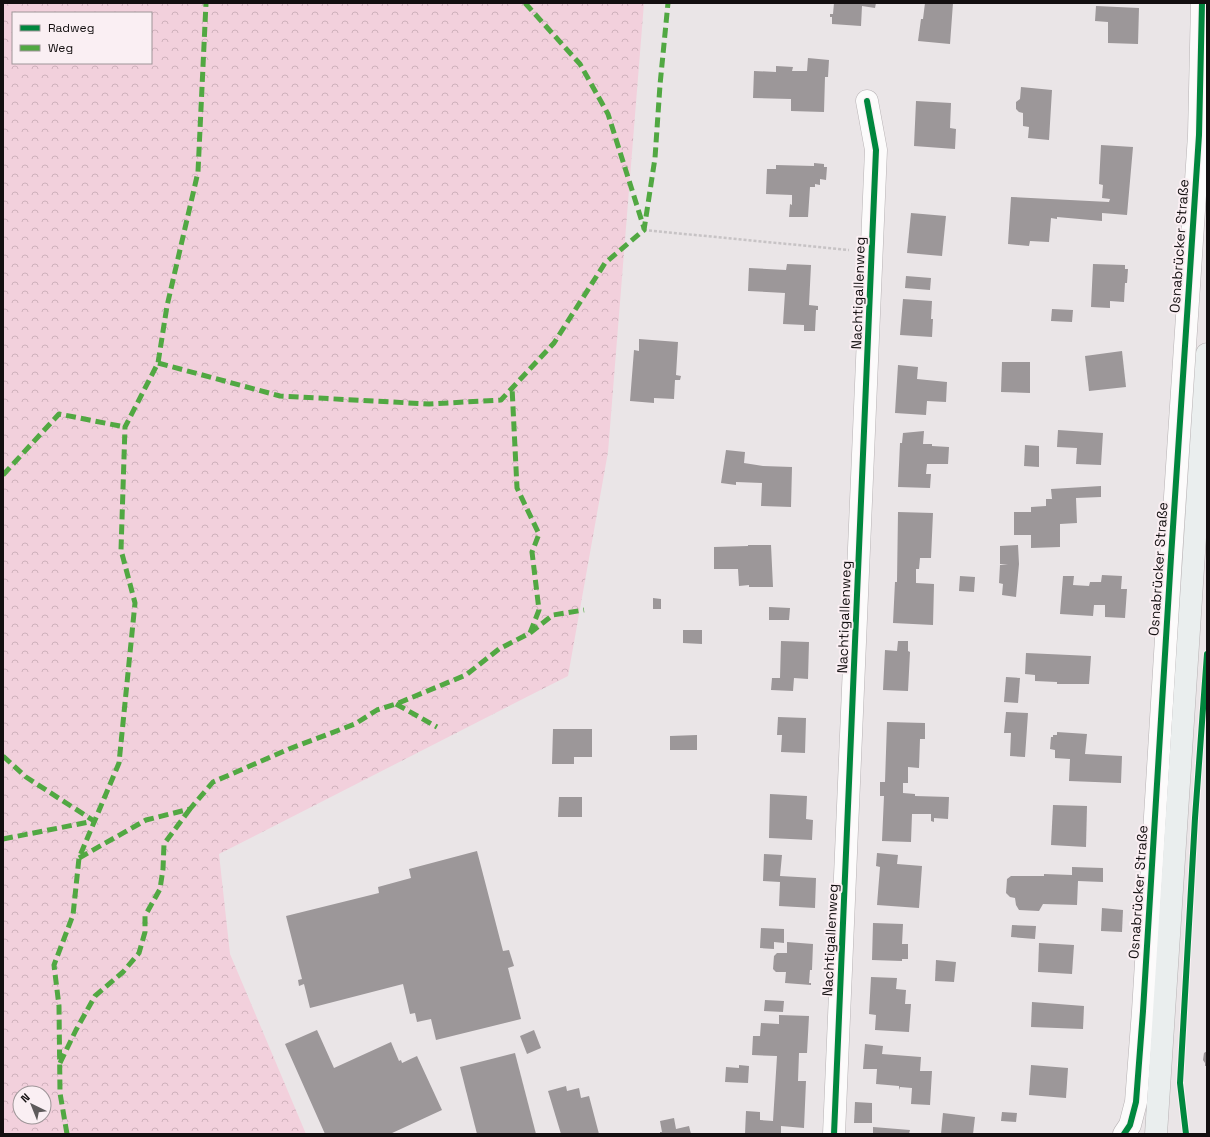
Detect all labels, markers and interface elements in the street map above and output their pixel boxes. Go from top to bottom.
legend [12,12,152,64]
text: Radweg [48,20,94,36]
text: Weg [48,40,73,56]
street label: Osnabrücker Straße [1165,178,1193,314]
street label: Nachtigallenweg [847,236,869,350]
street label: Osnabrücker Straße [1144,501,1172,637]
street label: Nachtigallenweg [833,560,855,674]
street label: Osnabrücker Straße [1124,824,1152,960]
street label: Nachtigallenweg [818,883,842,997]
north arrow [12,1085,52,1125]
text: N [18,1090,33,1105]

